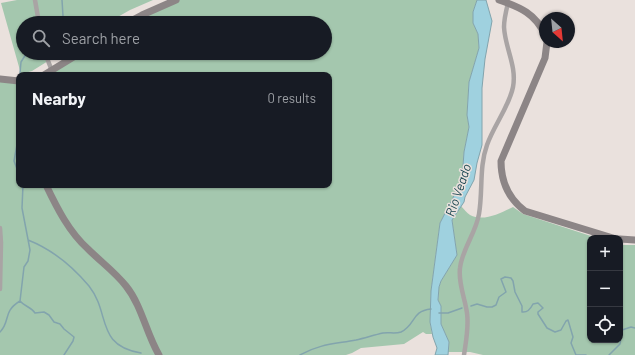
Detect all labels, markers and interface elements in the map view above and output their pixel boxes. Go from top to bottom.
north arrow [539,12,575,48]
search box [16,16,332,60]
icon: search [30,27,52,49]
text: Search here [62,29,140,47]
text: Nearby [32,88,86,108]
text: 0 results [267,90,316,106]
water label: Rio Veado [442,162,474,218]
map controls [587,235,623,343]
button: + [587,235,623,271]
button: − [587,271,623,307]
button: locate [587,307,623,343]

